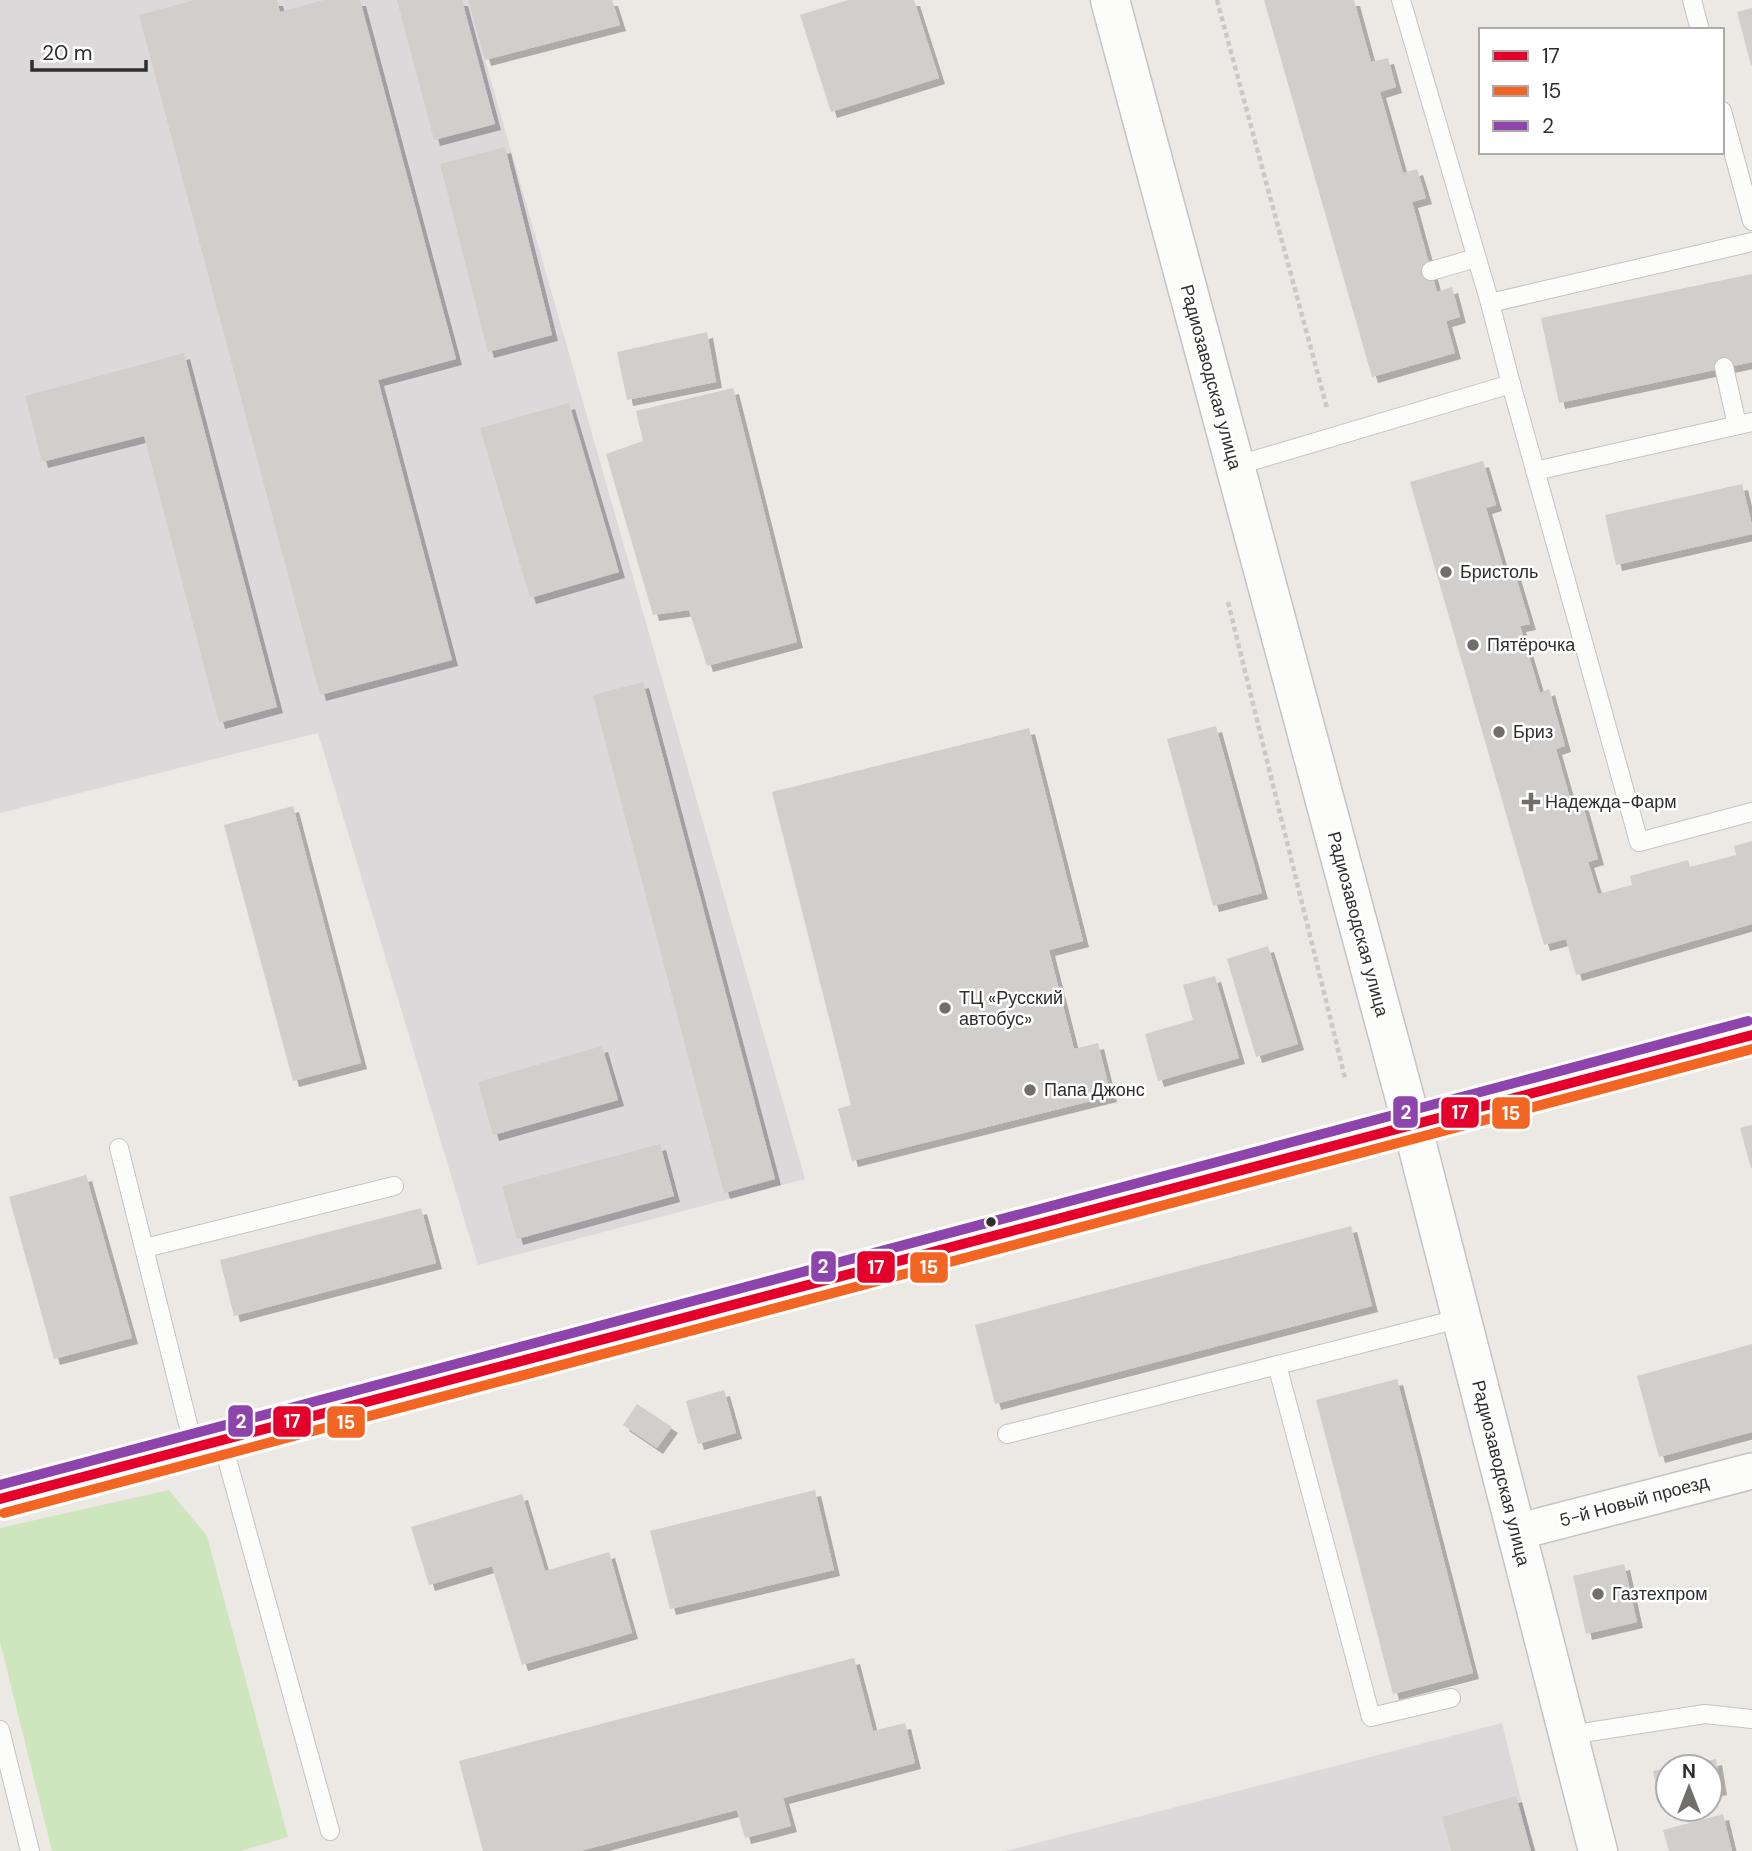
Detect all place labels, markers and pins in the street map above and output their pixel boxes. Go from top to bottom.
place label: Бристоль [1460,560,1538,584]
marker: Бристоль [1438,564,1454,580]
place label: Пятёрочка [1487,633,1576,657]
marker: Пятёрочка [1465,637,1481,653]
place label: Бриз [1513,720,1553,744]
marker: Бриз [1491,724,1507,740]
place label: Надежда-Фарм [1545,790,1677,814]
marker: Надежда-Фарм [1523,794,1539,810]
place label: ТЦ «Русский автобус» [959,986,1063,1031]
marker: ТЦ «Русский автобус» [937,1000,953,1016]
place label: Папа Джонс [1044,1078,1145,1102]
marker: Папа Джонс [1022,1082,1038,1098]
unlabelled marker [984,1215,998,1229]
place label: Газтехпром [1612,1582,1708,1606]
marker: Газтехпром [1590,1586,1606,1602]

